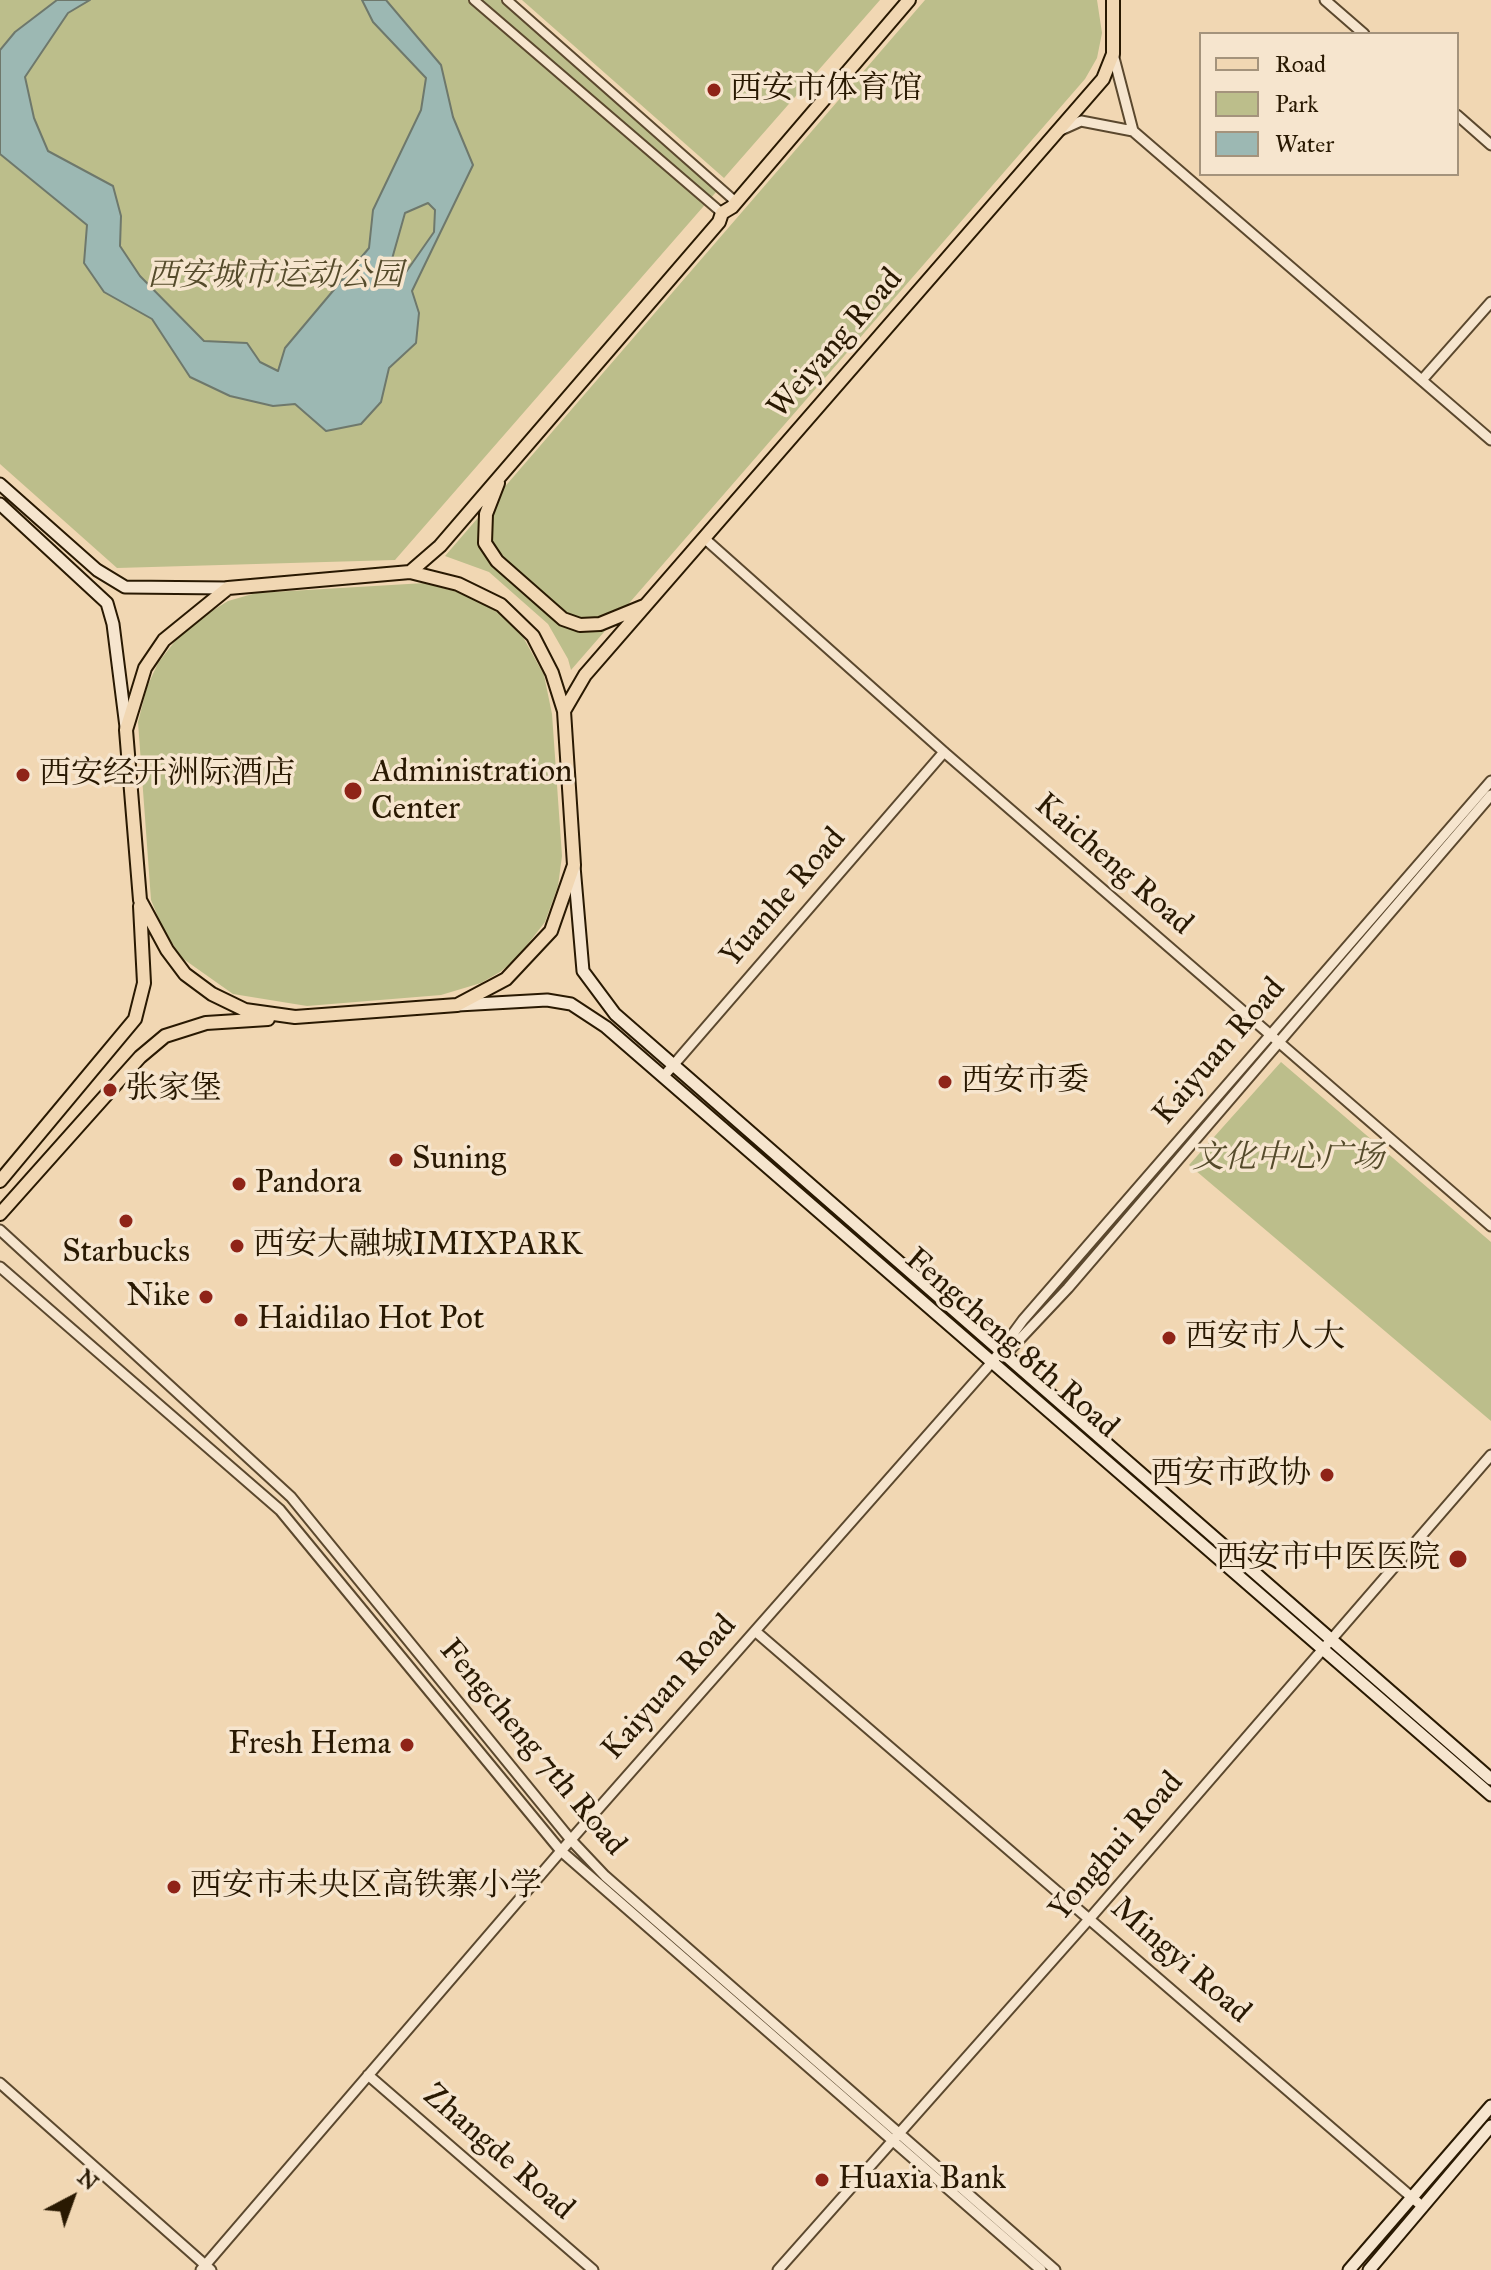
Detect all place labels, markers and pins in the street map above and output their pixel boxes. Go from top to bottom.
place label: 西安市体育馆 [730,71,922,109]
marker: 西安市体育馆 [705,81,723,99]
place label: Administration Center [371,754,572,829]
place label: 西安经开洲际酒店 [39,756,295,794]
marker: 西安经开洲际酒店 [14,766,32,784]
marker: Administration Center [342,780,364,802]
place label: 西安市委 [961,1063,1089,1101]
place label: 张家堡 [126,1071,222,1109]
marker: 西安市委 [936,1073,954,1091]
marker: 张家堡 [101,1081,119,1099]
place label: Suning [412,1141,506,1179]
marker: Suning [387,1151,405,1169]
place label: Pandora [255,1165,361,1203]
marker: Pandora [230,1175,248,1193]
marker: Starbucks [117,1212,135,1230]
place label: 西安大融城IMIXPARK [253,1227,583,1265]
place label: Starbucks [62,1234,190,1272]
marker: 西安大融城IMIXPARK [228,1237,246,1255]
place label: Nike [126,1278,190,1316]
marker: Nike [197,1288,215,1306]
place label: Haidilao Hot Pot [257,1301,484,1339]
marker: Haidilao Hot Pot [232,1311,250,1329]
place label: 西安市人大 [1185,1319,1345,1357]
marker: 西安市人大 [1160,1329,1178,1347]
place label: 西安市政协 [1151,1456,1311,1494]
marker: 西安市政协 [1318,1466,1336,1484]
place label: 西安市中医医院 [1216,1540,1440,1578]
marker: 西安市中医医院 [1447,1548,1469,1570]
place label: Fresh Hema [228,1726,391,1764]
marker: Fresh Hema [398,1736,416,1754]
place label: 西安市未央区高铁寨小学 [190,1868,542,1906]
marker: 西安市未央区高铁寨小学 [165,1878,183,1896]
place label: Huaxia Bank [838,2161,1006,2199]
marker: Huaxia Bank [813,2171,831,2189]

